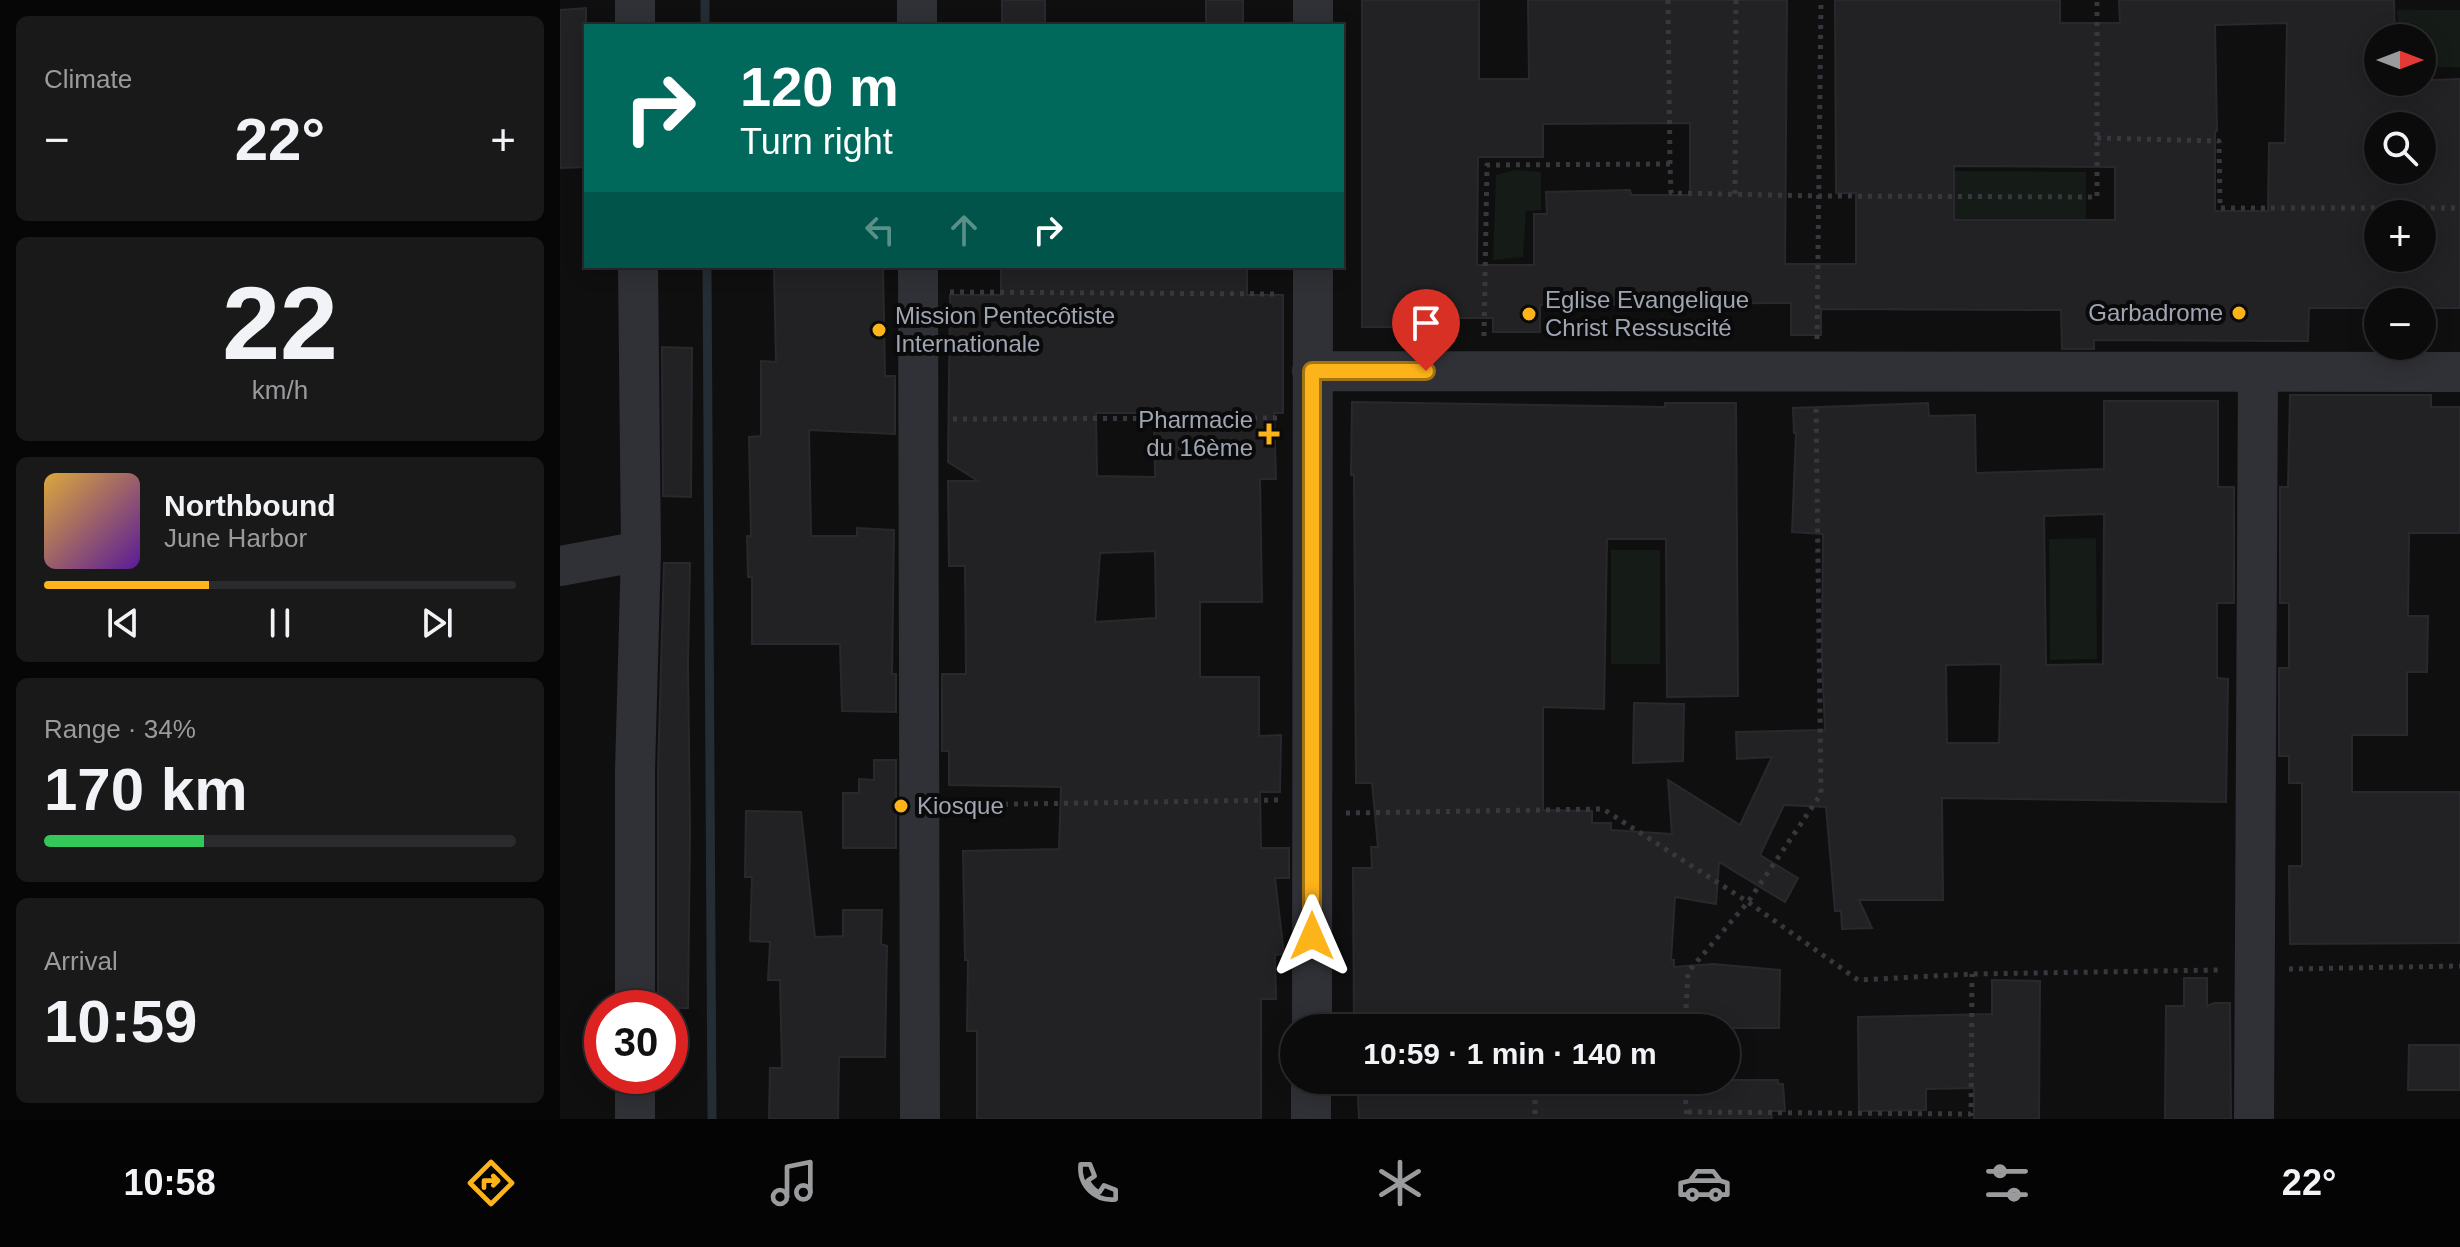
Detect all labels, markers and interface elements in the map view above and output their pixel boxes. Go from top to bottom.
north arrow [2364,24,2436,96]
map controls [2364,24,2436,360]
text: 120 m [740,55,899,118]
icon: right [608,56,712,160]
text: Climate [44,64,132,94]
text: 22° [235,106,325,173]
button: search [2364,112,2436,184]
text: − [44,115,70,164]
text: + [490,115,516,164]
text: Turn right [740,121,893,162]
button: + [2364,200,2436,272]
icon: left [858,208,902,252]
icon: ahead [942,208,986,252]
icon: right [1026,208,1070,252]
text: 22 [222,265,338,381]
place label: Eglise Evangelique Christ Ressuscité [1545,286,1749,341]
button: − [2364,288,2436,360]
pin [1392,289,1460,371]
place label: Garbadrome [2088,299,2223,326]
icon: arrive [1404,301,1448,345]
place label: Mission Pentecôtiste Internationale [895,302,1115,357]
marker: Garbadrome [2230,304,2248,322]
marker: Eglise Evangelique Christ Ressuscité [1520,305,1538,323]
marker: Mission Pentecôtiste Internationale [870,321,888,339]
text: km/h [252,375,308,405]
place label: Pharmacie du 16ème [1138,406,1253,461]
marker: Pharmacie du 16ème [1260,425,1278,443]
text: Northbound [164,489,336,522]
text: June Harbor [164,523,307,553]
icon: previous [101,601,145,645]
icon: pause [258,601,302,645]
icon: next [415,601,459,645]
text: Range · 34% [44,714,196,744]
text: 170 km [44,756,248,823]
place label: Kiosque [917,792,1004,819]
marker: Kiosque [892,797,910,815]
position arrow [1270,894,1354,978]
text: Arrival [44,946,118,976]
text: 10:59 [44,988,197,1055]
speed limit sign: 30 [584,990,688,1094]
text: 10:59 · 1 min · 140 m [1363,1037,1657,1070]
icon: directions [463,1155,519,1211]
icon: music [766,1155,822,1211]
icon: phone [1069,1155,1125,1211]
icon: climate [1372,1155,1428,1211]
icon: car [1676,1155,1732,1211]
icon: filters [1979,1155,2035,1211]
text: 10:58 [124,1162,216,1203]
text: 22° [2282,1162,2336,1203]

